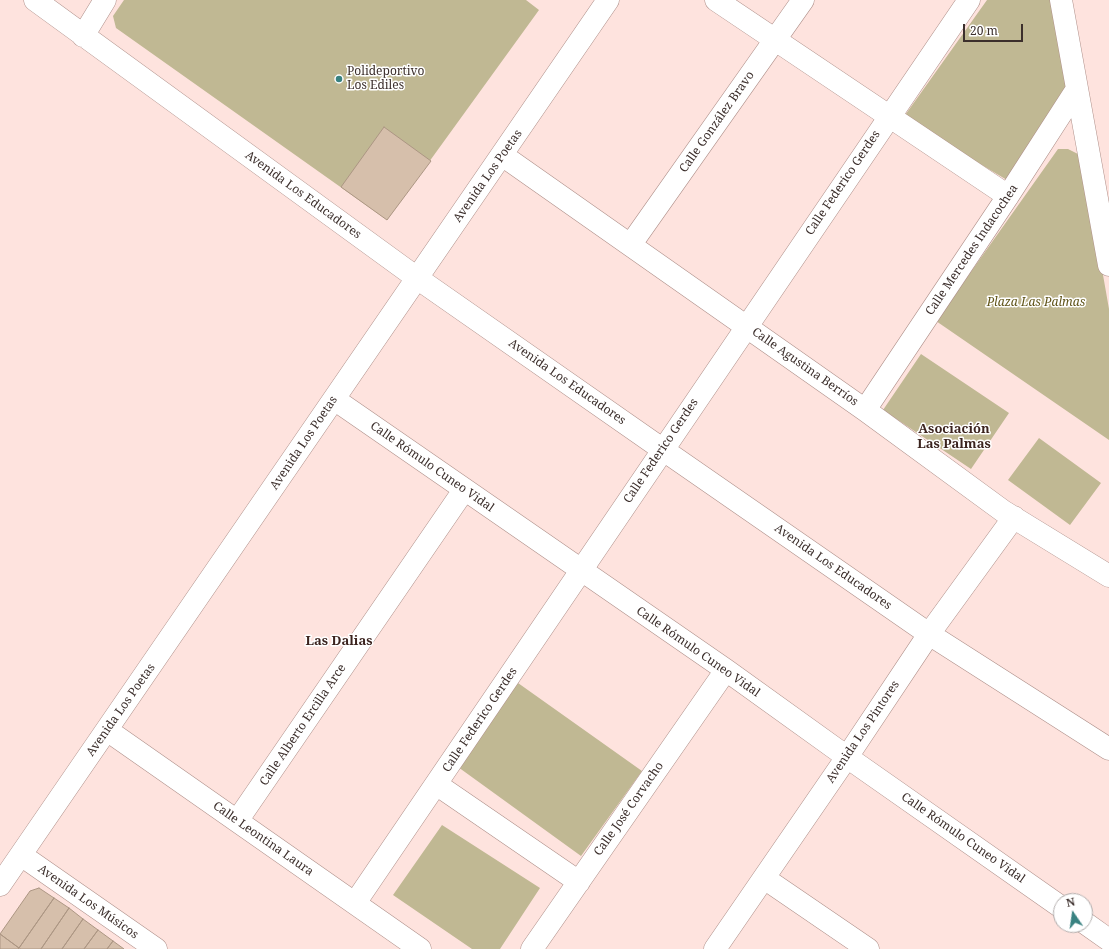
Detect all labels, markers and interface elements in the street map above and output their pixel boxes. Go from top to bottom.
scale bar [965,16,1025,42]
text: 20 m [970,22,998,39]
place label: Polideportivo Los Ediles [347,65,424,93]
street label: Calle González Bravo [677,69,757,175]
marker: Polideportivo Los Ediles [334,74,344,84]
street label: Avenida Los Poetas [451,127,525,225]
street label: Calle Federico Gerdes [803,128,883,238]
street label: Avenida Los Educadores [242,148,364,242]
street label: Calle Mercedes Indacochea [923,182,1021,318]
park label: Plaza Las Palmas [987,296,1085,310]
street label: Calle Agustina Berríos [749,325,861,409]
street label: Avenida Los Educadores [506,336,628,428]
street label: Avenida Los Poetas [267,393,341,493]
street label: Calle Federico Gerdes [621,396,701,506]
street label: Calle Rómulo Cuneo Vidal [367,419,497,515]
district label: Asociación Las Palmas [917,421,991,452]
street label: Avenida Los Educadores [772,521,894,613]
street label: Calle Rómulo Cuneo Vidal [633,604,763,700]
district label: Las Dalias [306,633,372,649]
street label: Avenida Los Poetas [84,661,158,759]
street label: Calle Alberto Ercilla Arce [257,661,349,789]
street label: Calle Federico Gerdes [440,665,520,775]
street label: Avenida Los Pintores [823,678,903,786]
street label: Calle José Corvacho [591,759,667,859]
street label: Calle Rómulo Cuneo Vidal [898,790,1028,886]
street label: Calle Leontina Laura [210,799,316,879]
street label: Avenida Los Músicos [35,862,141,942]
north arrow [1053,893,1093,933]
text: N [1064,894,1076,910]

